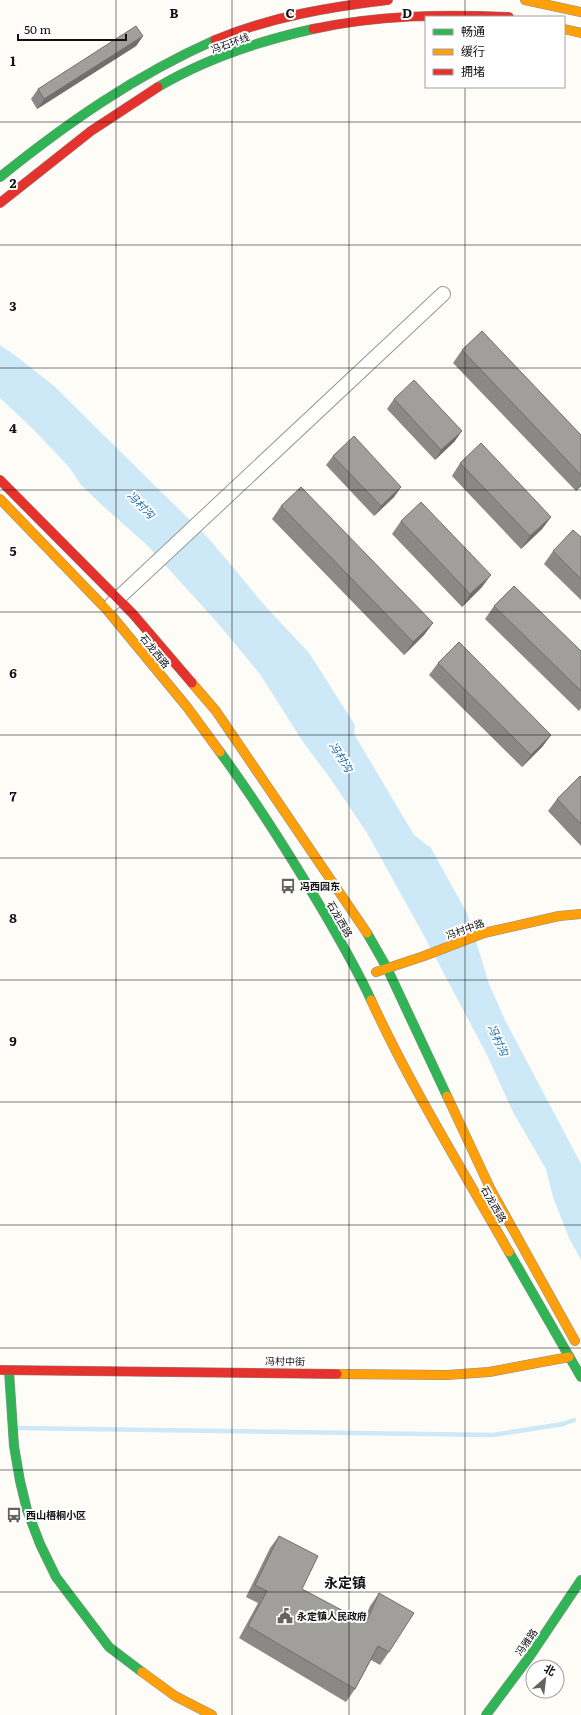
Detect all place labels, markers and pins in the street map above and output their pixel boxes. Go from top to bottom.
bus stop icon: 冯西园东 [279,877,297,895]
place label: 冯西园东 [300,878,340,893]
bus stop icon: 西山梧桐小区 [5,1506,23,1524]
place label: 西山梧桐小区 [26,1507,86,1522]
public building icon: 永定镇人民政府 [276,1607,294,1625]
place label: 永定镇人民政府 [297,1608,367,1623]

